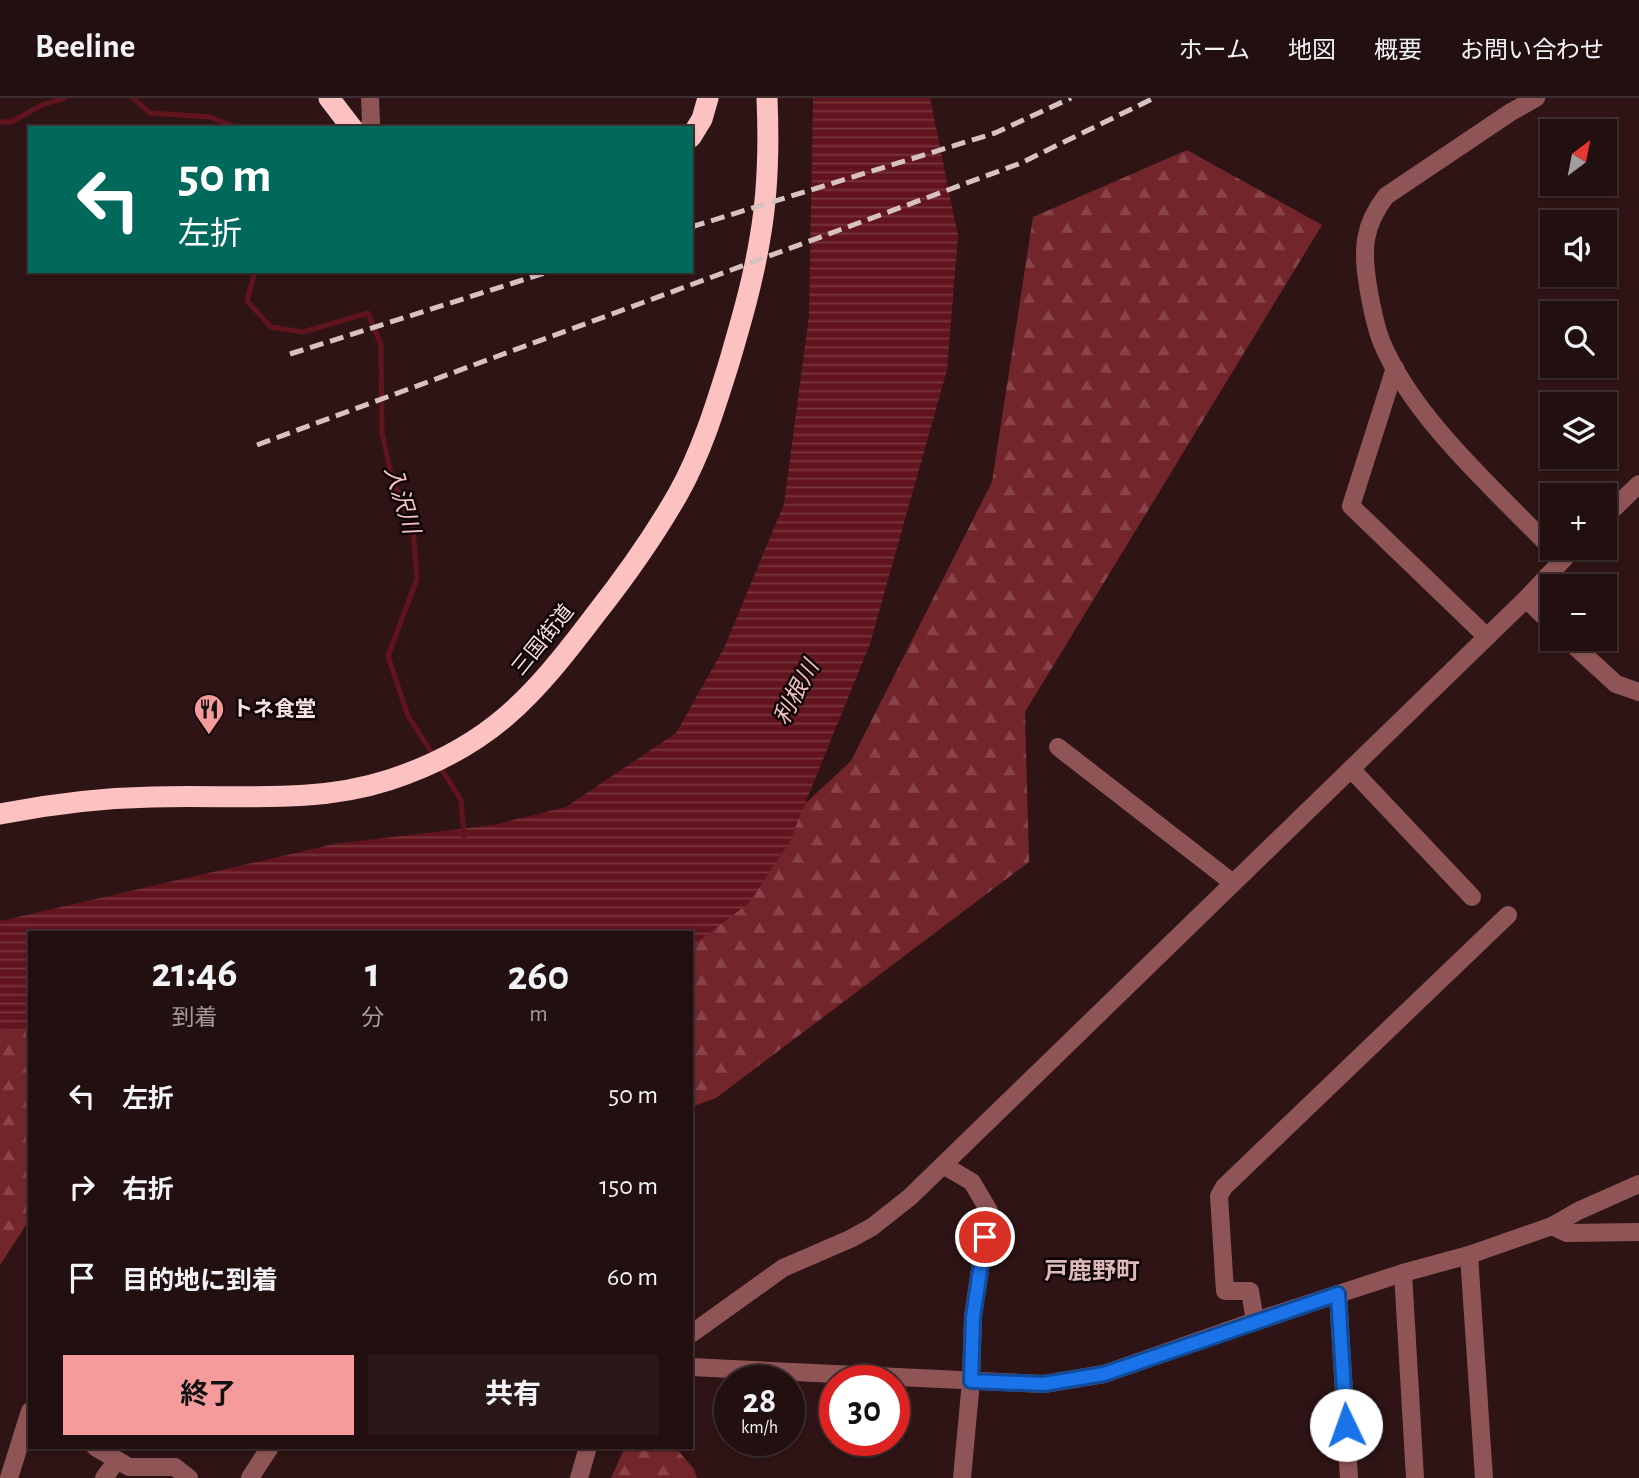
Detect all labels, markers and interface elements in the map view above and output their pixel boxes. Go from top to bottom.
text: Beeline [35,31,135,64]
text: ホーム [1179,39,1250,63]
text: 地図 [1288,39,1336,63]
text: 概要 [1374,39,1422,63]
text: お問い合わせ [1460,39,1604,63]
north arrow [1540,119,1617,196]
map controls [1540,119,1617,651]
text: 50 m [178,152,272,201]
icon: left [63,154,154,245]
button: sound [1540,210,1617,287]
text: 左折 [178,218,242,250]
button: search [1540,301,1617,378]
button: layers [1540,392,1617,469]
water label: 入沢川 [380,463,425,539]
button: + [1540,483,1617,560]
button: − [1540,574,1617,651]
street label: 三国街道 [508,600,578,679]
water label: 利根川 [769,654,825,729]
restaurant icon: トネ食堂 [192,692,226,736]
place label: トネ食堂 [232,698,316,720]
text: 21:46 [152,952,237,994]
text: 1 [365,952,380,994]
text: 260 [507,955,569,997]
text: m [529,1003,548,1026]
text: 到着 [171,1007,217,1030]
text: 分 [361,1007,384,1030]
icon: left [63,1077,101,1115]
text: 50 m [608,1082,658,1108]
text: 左折 [122,1086,174,1112]
icon: right [63,1168,101,1206]
text: 150 m [599,1173,658,1199]
text: 右折 [122,1177,174,1203]
pin [955,1207,1015,1267]
icon: arrive [966,1218,1004,1256]
district label: 戸鹿野町 [1044,1258,1140,1284]
icon: arrive [63,1259,101,1297]
text: 60 m [607,1264,658,1290]
text: 目的地に到着 [122,1268,278,1294]
button: 終了 [63,1355,354,1435]
button: 共有 [368,1355,658,1435]
speed limit sign: 30 [819,1365,910,1456]
text: 28 [743,1384,776,1419]
position arrow [1309,1388,1383,1462]
text: km/h [741,1419,778,1437]

